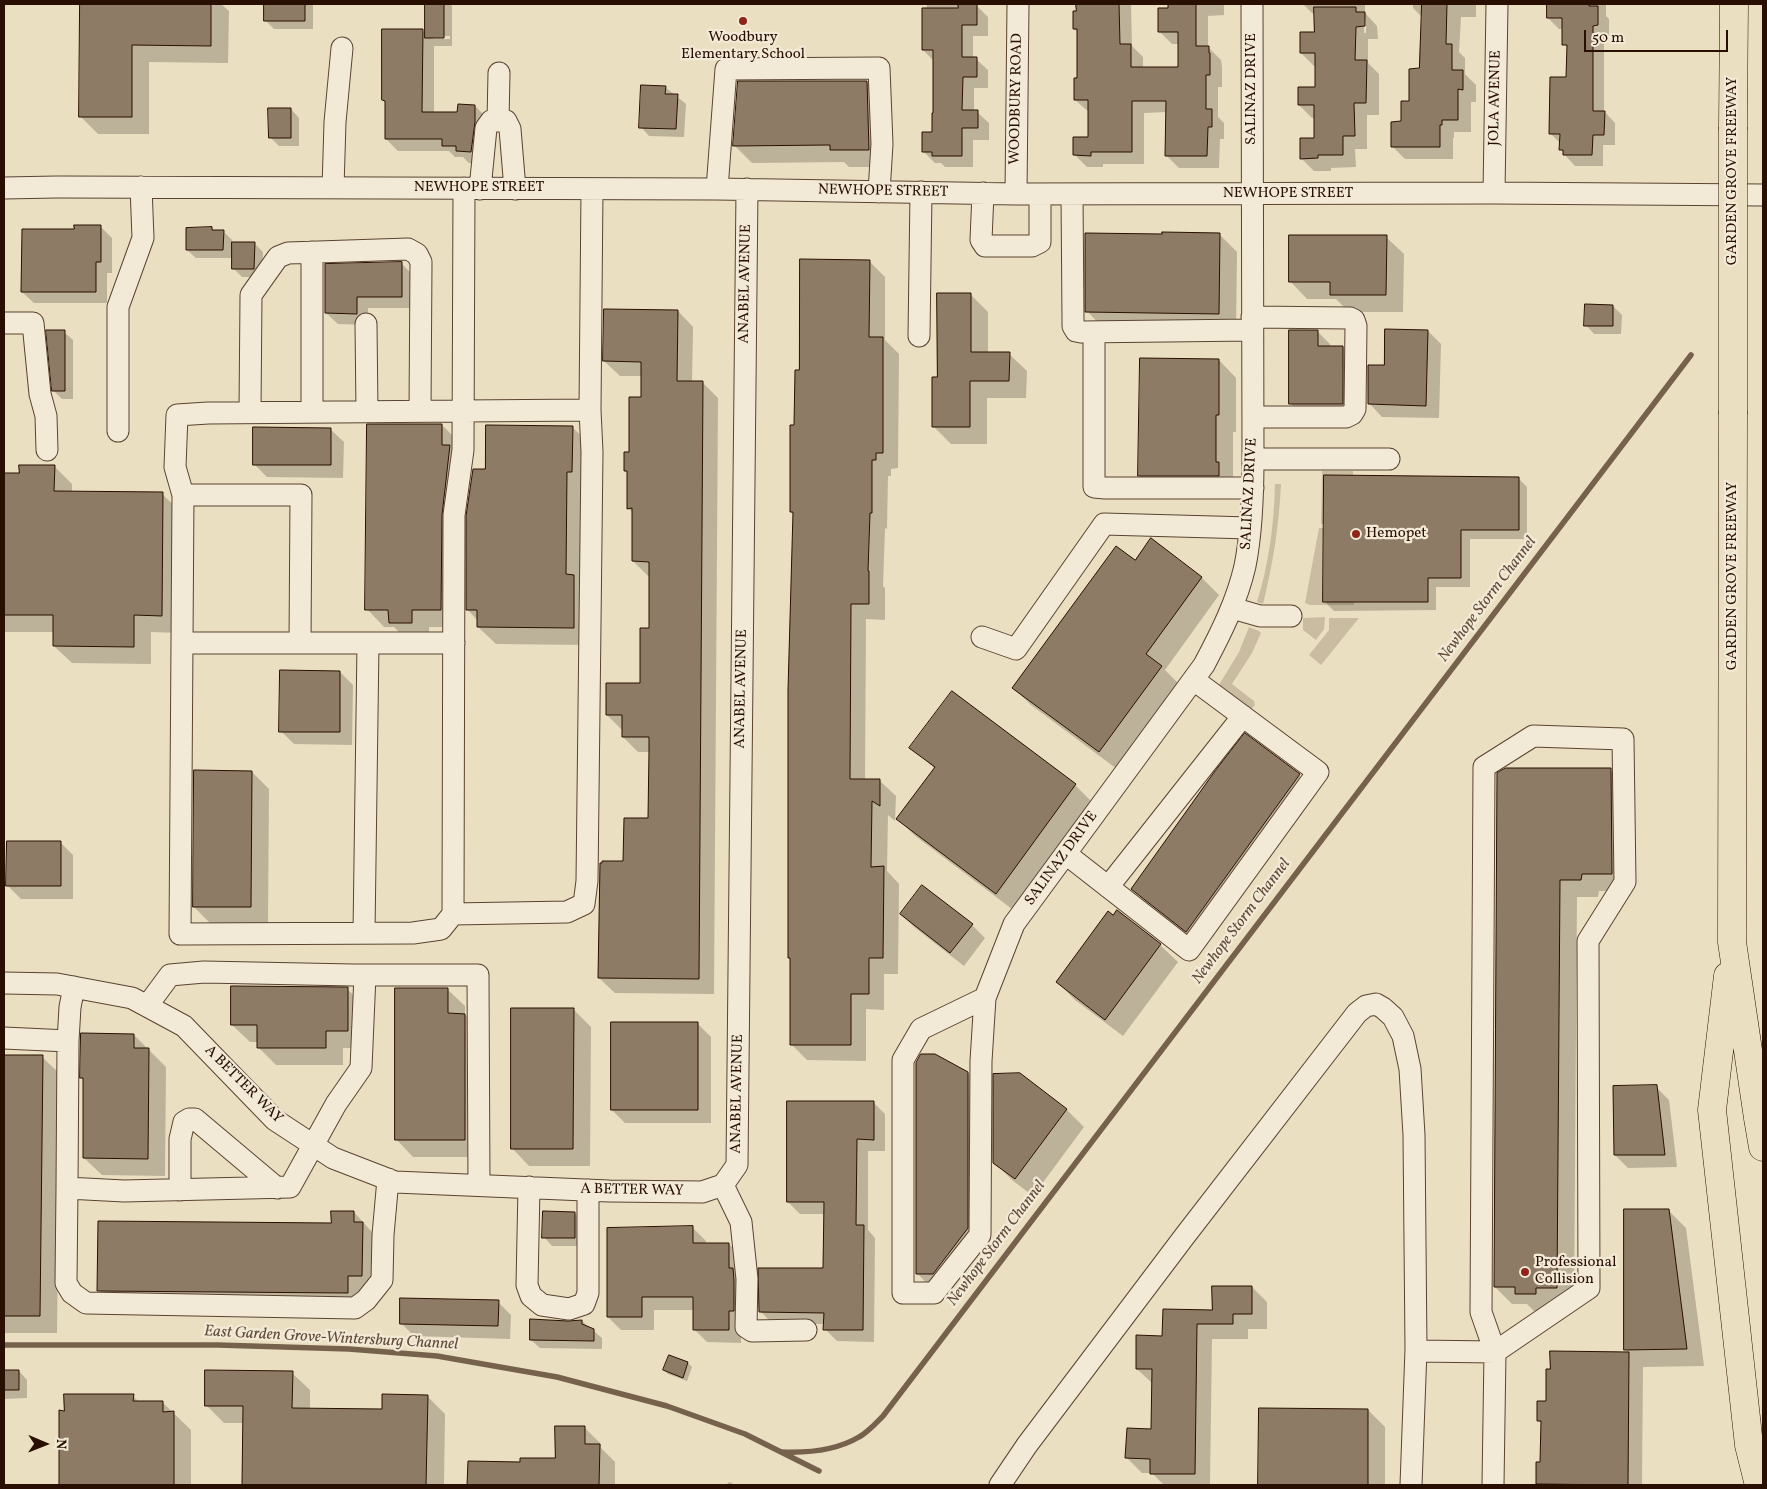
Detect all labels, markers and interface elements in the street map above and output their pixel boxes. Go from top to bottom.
marker: Woodbury Elementary School [737,15,749,27]
scale bar [1587,20,1731,52]
text: 50 m [1592,28,1624,49]
place label: Woodbury Elementary School [681,29,805,64]
street label: WOODBURY ROAD [1007,33,1027,165]
street label: SALINAZ DRIVE [1243,33,1261,145]
street label: JOLA AVENUE [1486,50,1506,146]
street label: GARDEN GROVE FREEWAY [1724,77,1742,265]
street label: NEWHOPE STREET [414,179,544,197]
street label: NEWHOPE STREET [818,182,948,202]
street label: NEWHOPE STREET [1223,185,1353,203]
street label: ANABEL AVENUE [736,224,756,344]
street label: SALINAZ DRIVE [1238,437,1262,551]
street label: GARDEN GROVE FREEWAY [1724,482,1742,670]
place label: Hemopet [1366,525,1427,543]
marker: Hemopet [1350,528,1362,540]
water label: Newhope Storm Channel [1435,534,1541,666]
street label: ANABEL AVENUE [732,629,752,749]
street label: SALINAZ DRIVE [1022,808,1102,910]
water label: Newhope Storm Channel [1189,856,1295,988]
street label: ANABEL AVENUE [728,1034,748,1154]
street label: A BETTER WAY [200,1042,286,1128]
water label: Newhope Storm Channel [944,1178,1050,1310]
street label: A BETTER WAY [580,1181,684,1201]
place label: Professional Collision [1535,1254,1616,1289]
marker: Professional Collision [1519,1266,1531,1278]
water label: East Garden Grove-Wintersburg Channel [203,1323,459,1355]
north arrow [20,1419,70,1469]
text: N [51,1439,70,1450]

